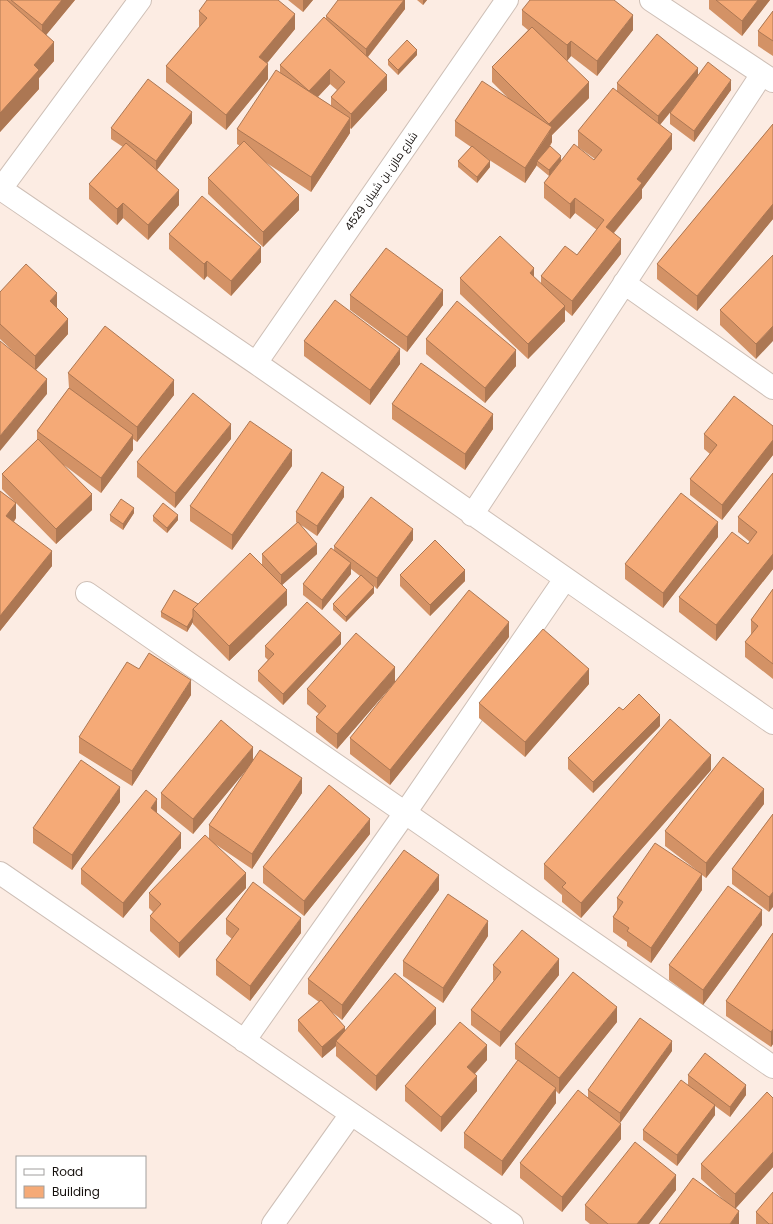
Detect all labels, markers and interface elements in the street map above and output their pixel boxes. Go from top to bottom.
street label: شارع مازن بن شيبان 4529 [341,128,421,234]
legend [16,1156,146,1208]
text: Road [52,1163,83,1180]
text: Building [52,1183,100,1200]

